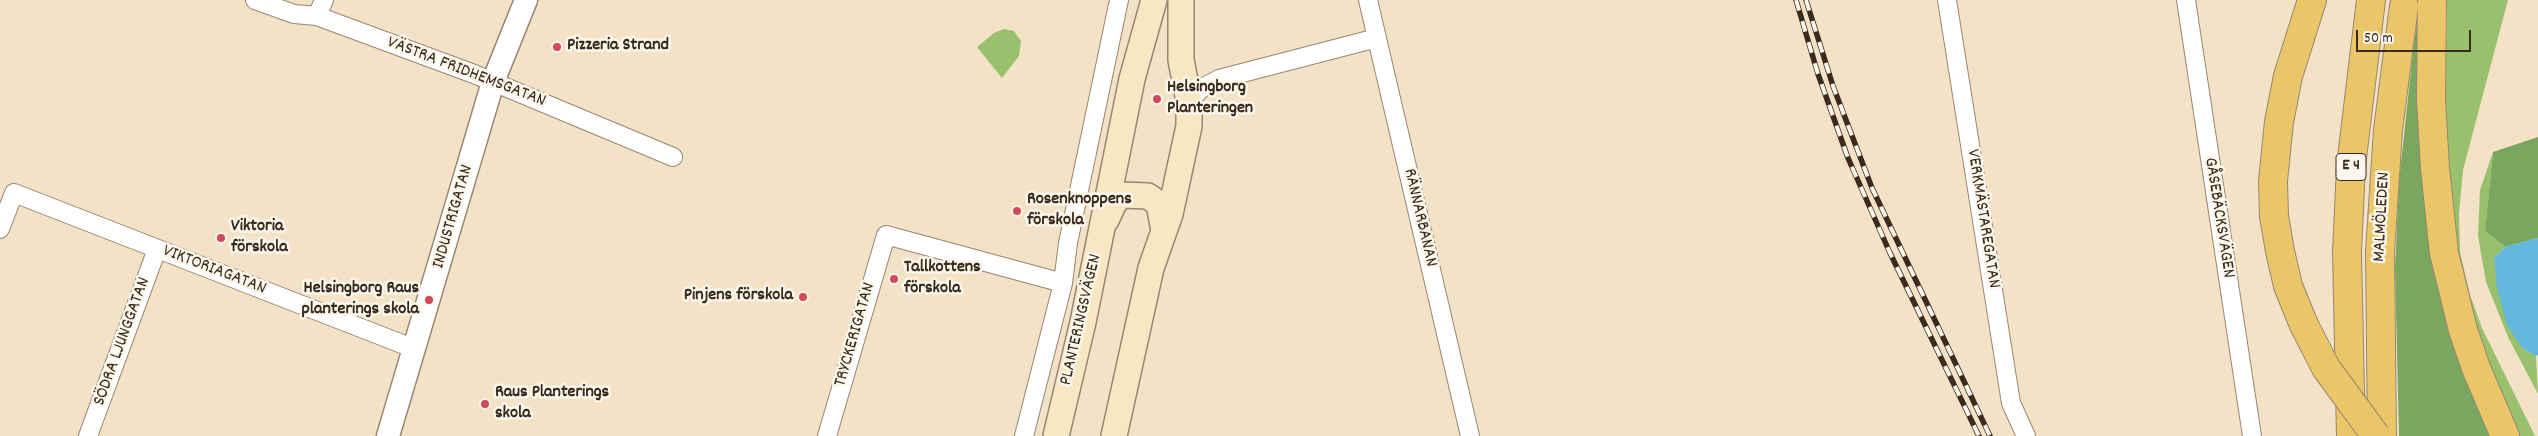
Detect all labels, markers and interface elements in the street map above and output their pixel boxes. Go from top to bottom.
scale bar [2358,20,2473,52]
text: 50 m [2364,28,2393,50]
street label: VÄSTRA FRIDHEMSGATAN [384,33,548,113]
place label: Pizzeria Strand [567,36,669,58]
marker: Pizzeria Strand [551,41,563,53]
place label: Helsingborg Planteringen [1167,78,1253,120]
marker: Helsingborg Planteringen [1151,93,1163,105]
street label: VERKMÄSTAREGATAN [1960,148,2004,290]
road number: E 4 [2336,154,2366,180]
street label: GÅSEBÄCKSVÄGEN [2198,156,2238,280]
street label: INDUSTRIGATAN [429,163,479,271]
street label: RÄNNARBANAN [1397,167,1441,269]
street label: MALMÖLEDEN [2370,172,2396,262]
place label: Rosenknoppens förskola [1027,190,1132,232]
marker: Rosenknoppens förskola [1011,205,1023,217]
place label: Viktoria förskola [231,217,288,260]
marker: Viktoria förskola [215,232,227,244]
street label: VIKTORIAGATAN [159,241,269,301]
street label: PLANTERINGSVÄGEN [1056,252,1108,388]
place label: Tallkottens förskola [904,258,981,300]
marker: Tallkottens förskola [888,273,900,285]
street label: SÖDRA LJUNGGATAN [90,275,156,409]
place label: Helsingborg Raus planterings skola [302,279,419,322]
street label: TRYCKERIGATAN [831,281,881,389]
place label: Pinjens förskola [684,286,793,308]
marker: Pinjens förskola [797,291,809,303]
marker: Helsingborg Raus planterings skola [423,294,435,306]
place label: Raus Planterings skola [495,383,609,426]
marker: Raus Planterings skola [479,398,491,410]

